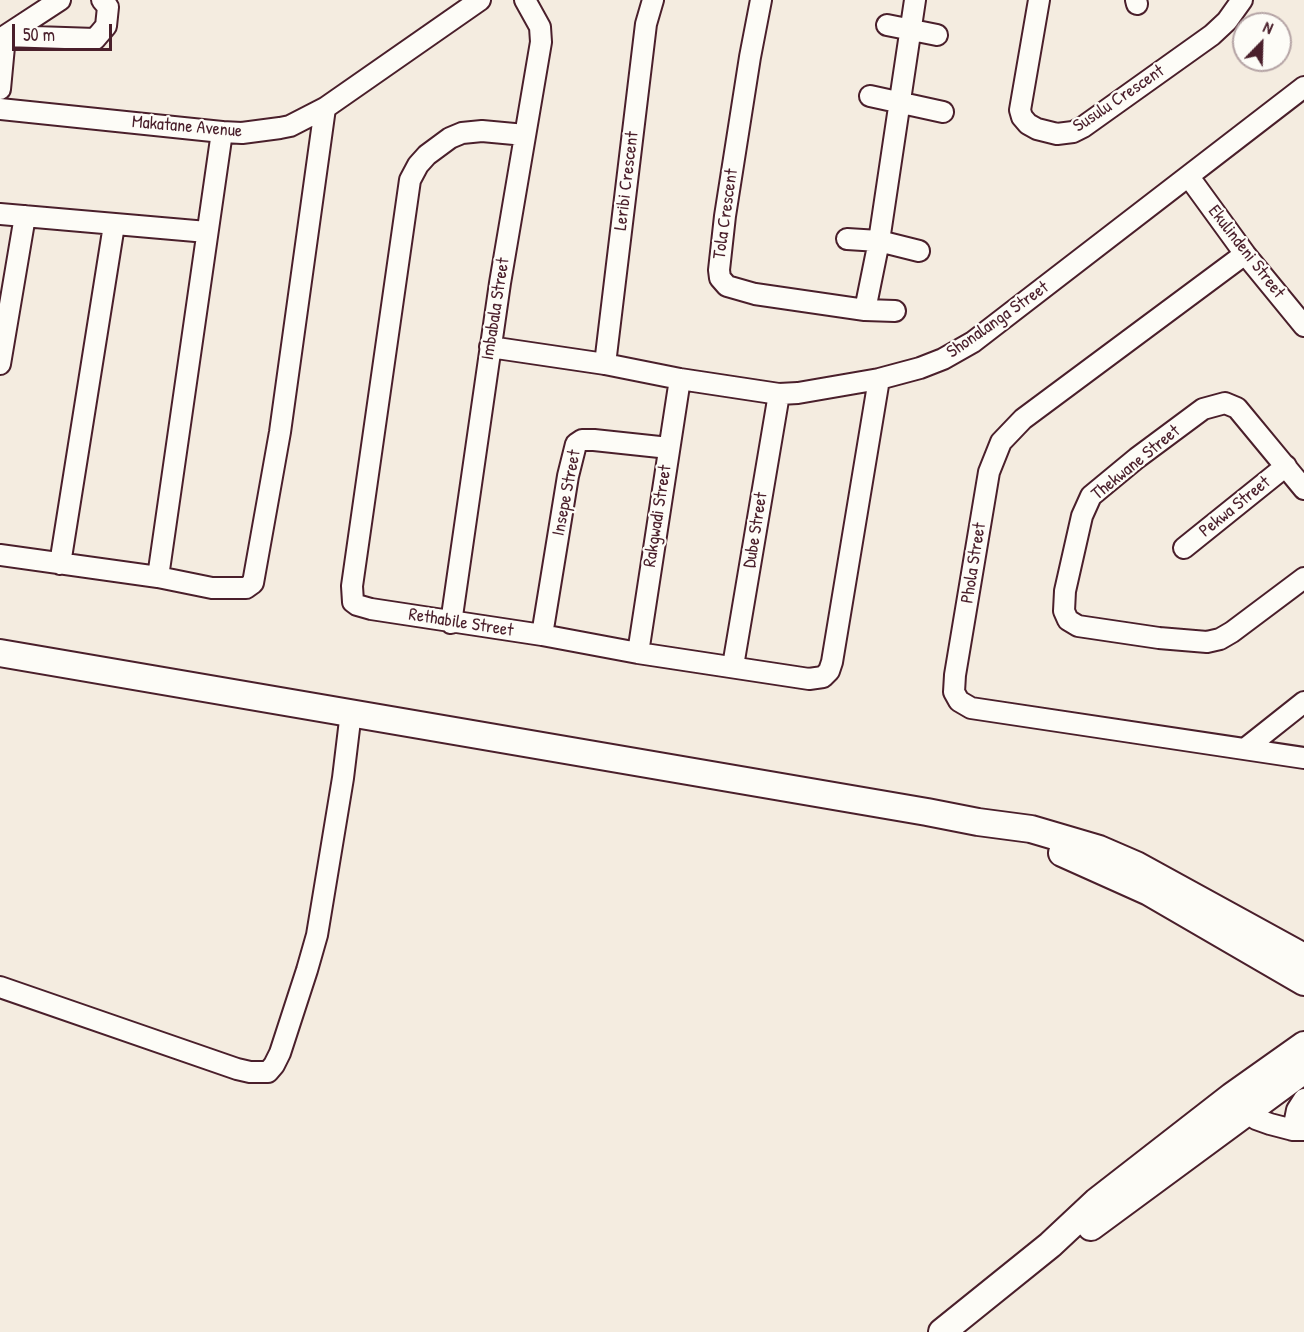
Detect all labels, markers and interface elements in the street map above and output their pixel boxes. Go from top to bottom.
scale bar [15,12,116,50]
north arrow [1232,12,1292,72]
text: N [1260,15,1276,39]
text: 50 m [23,22,55,47]
street label: Susulu Crescent [1069,61,1169,137]
street label: Makatane Avenue [131,111,243,143]
street label: Leribi Crescent [610,130,644,232]
street label: Tola Crescent [709,167,743,261]
street label: Ekulindeni Street [1203,201,1289,303]
street label: Imbabala Street [477,256,515,362]
street label: Shonalanga Street [943,277,1053,363]
street label: Thekwane Street [1087,421,1185,505]
street label: Insepe Street [548,448,586,538]
street label: Rakgwadi Street [639,463,677,569]
street label: Pekwa Street [1195,472,1275,542]
street label: Dube Street [739,491,773,569]
street label: Phola Street [957,521,991,605]
street label: Rethabile Street [407,604,515,642]

